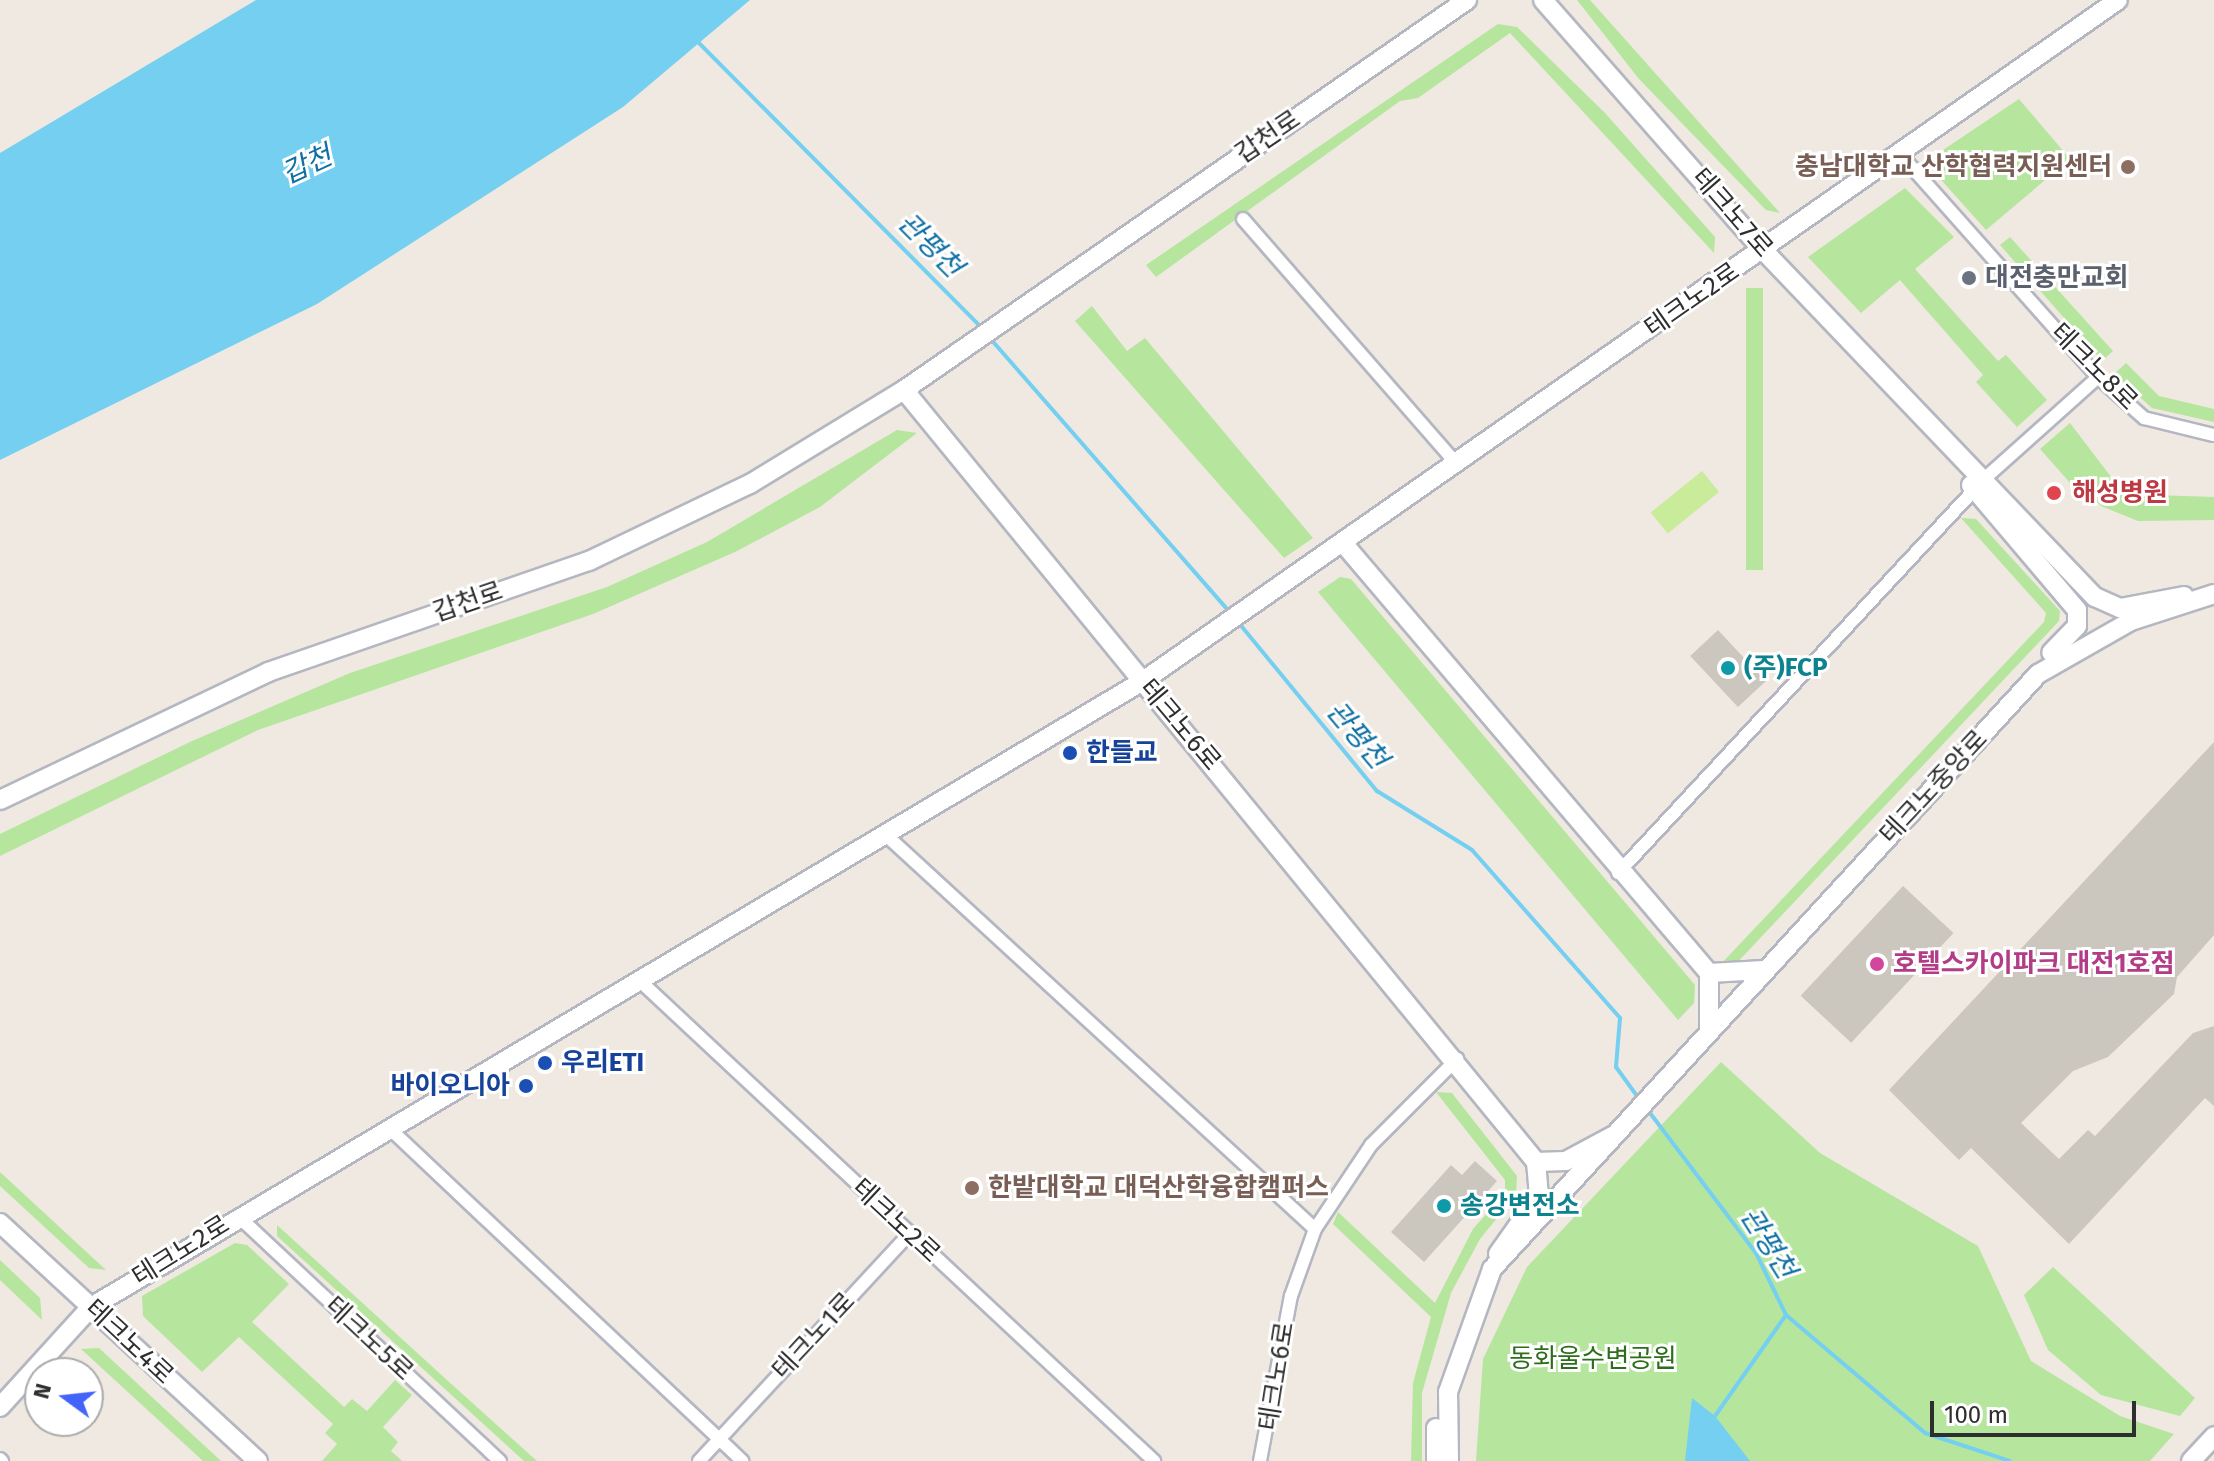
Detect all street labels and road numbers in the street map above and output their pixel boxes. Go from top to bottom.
street label: 갑천로 [1230,104,1306,170]
street label: 테크노7로 [1685,162,1779,264]
street label: 테크노2로 [1639,256,1745,344]
street label: 테크노8로 [2044,317,2144,417]
street label: 갑천로 [429,576,507,628]
street label: 테크노6로 [1133,673,1227,777]
street label: 테크노중앙로 [1874,724,1994,850]
street label: 테크노2로 [846,1173,946,1269]
street label: 테크노2로 [127,1209,235,1293]
street label: 테크노1로 [766,1286,862,1386]
street label: 테크노5로 [319,1291,419,1387]
street label: 테크노4로 [78,1293,180,1391]
street label: 테크노6로 [1253,1319,1301,1433]

